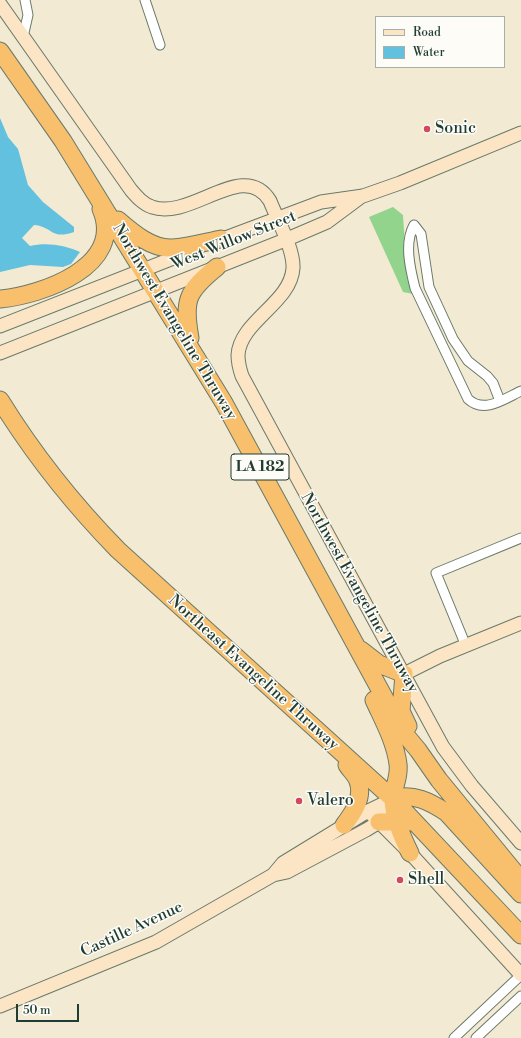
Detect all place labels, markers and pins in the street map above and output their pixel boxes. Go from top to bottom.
place label: Sonic [435,119,476,139]
marker: Sonic [422,124,432,134]
place label: Valero [307,791,354,811]
marker: Valero [294,796,304,806]
place label: Shell [408,870,444,890]
marker: Shell [395,875,405,885]

